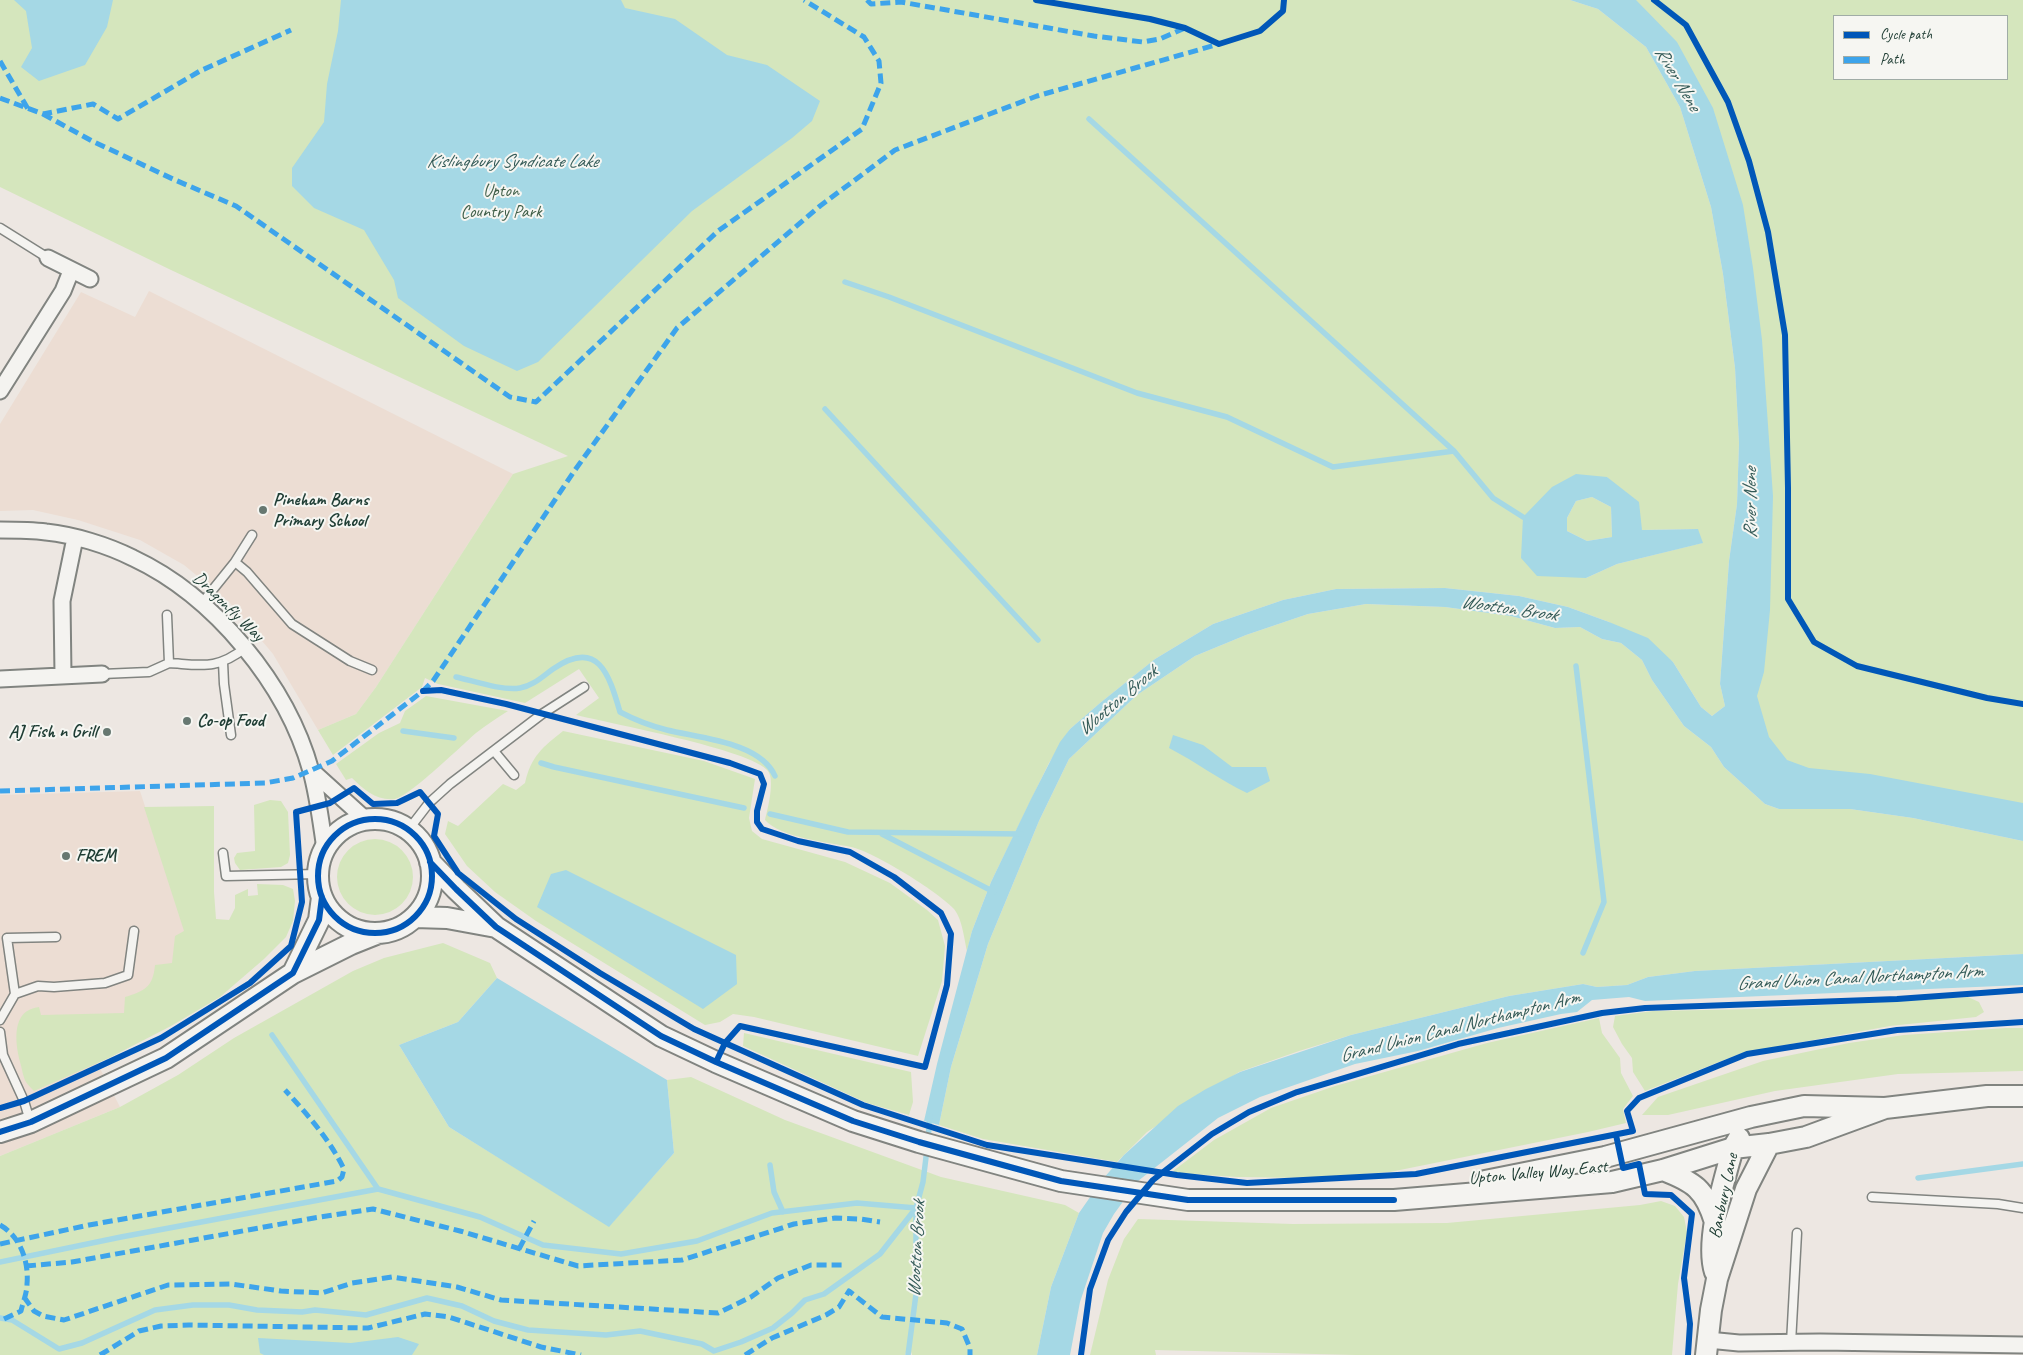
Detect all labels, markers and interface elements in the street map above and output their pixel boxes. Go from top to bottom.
legend [1833,15,2008,80]
text: Cycle path [1880,25,1932,44]
water label: River Nene [1649,43,1705,115]
text: Path [1880,50,1905,69]
water label: Kislingbury Syndicate Lake [427,151,597,173]
park label: Upton Country Park [460,180,542,222]
water label: River Nene [1740,468,1762,538]
place label: Pineham Barns Primary School [273,489,368,532]
marker: Pineham Barns Primary School [257,504,269,516]
street label: Dragonfly Way [188,568,268,646]
water label: Wootton Brook [1460,591,1558,627]
water label: Wootton Brook [1074,661,1162,741]
place label: Co-op Food [197,710,264,732]
marker: Co-op Food [181,715,193,727]
place label: AJ Fish n Grill [8,721,97,743]
marker: AJ Fish n Grill [101,726,113,738]
place label: FREM [76,845,116,867]
marker: FREM [60,850,72,862]
water label: Grand Union Canal Northampton Arm [1736,960,1984,996]
water label: Grand Union Canal Northampton Arm [1338,986,1582,1068]
street label: Banbury Lane [1704,1152,1744,1240]
street label: Upton Valley Way East [1468,1156,1608,1190]
water label: Wootton Brook [903,1200,931,1298]

